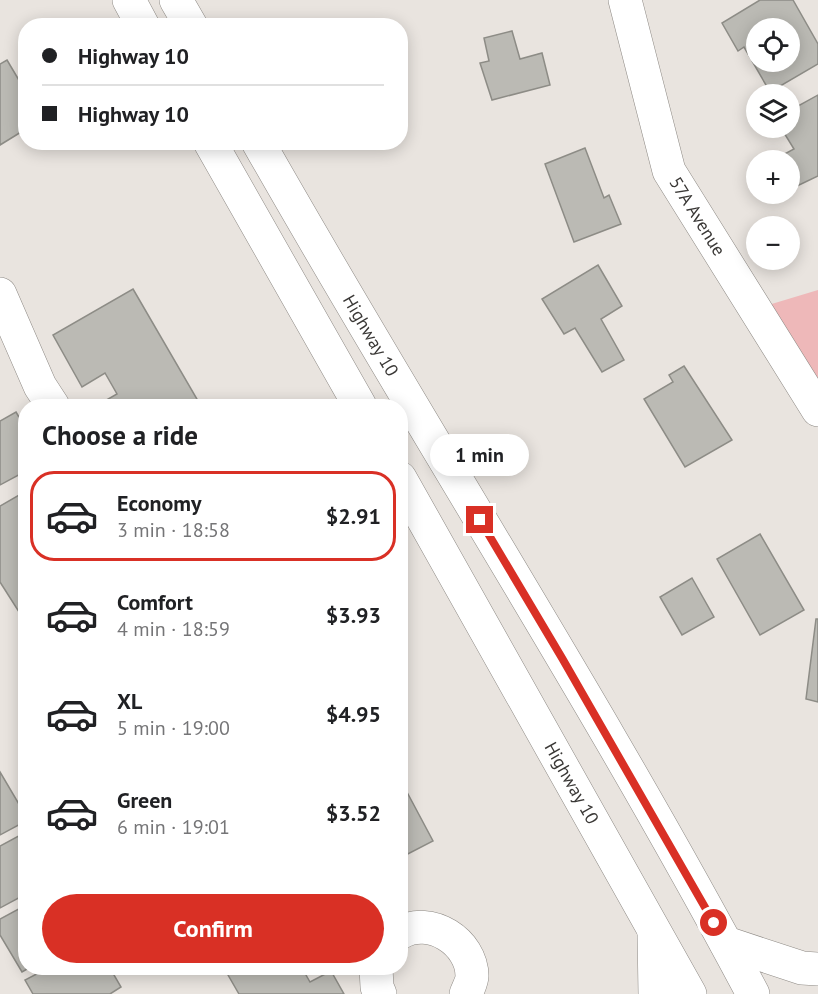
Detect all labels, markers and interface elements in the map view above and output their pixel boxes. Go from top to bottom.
map controls [746,18,800,270]
button: locate [746,18,800,72]
text: Highway 10 [78,42,189,70]
button: layers [746,84,800,138]
text: Highway 10 [78,100,189,128]
button: + [746,150,800,204]
street label: 57A Avenue [664,172,731,260]
button: − [746,216,800,270]
street label: Highway 10 [338,290,404,380]
text: Choose a ride [42,418,198,452]
callout: 1 min [430,433,530,475]
text: 1 min [455,442,504,468]
icon: car [45,489,99,543]
text: Economy [117,489,201,517]
text: $2.91 [326,502,381,530]
route end [466,506,493,533]
text: 3 min · 18:58 [117,517,230,543]
icon: car [45,588,99,642]
text: Comfort [117,588,193,616]
text: $3.93 [326,601,381,629]
text: 4 min · 18:59 [117,616,230,642]
icon: car [45,687,99,741]
text: XL [117,687,142,715]
text: $4.95 [326,700,381,728]
text: 5 min · 19:00 [117,715,230,741]
street label: Highway 10 [540,738,604,828]
icon: car [45,786,99,840]
text: Green [117,786,172,814]
text: $3.52 [326,799,381,827]
text: 6 min · 19:01 [117,814,230,840]
button: Confirm [42,894,384,963]
route start [700,909,727,936]

